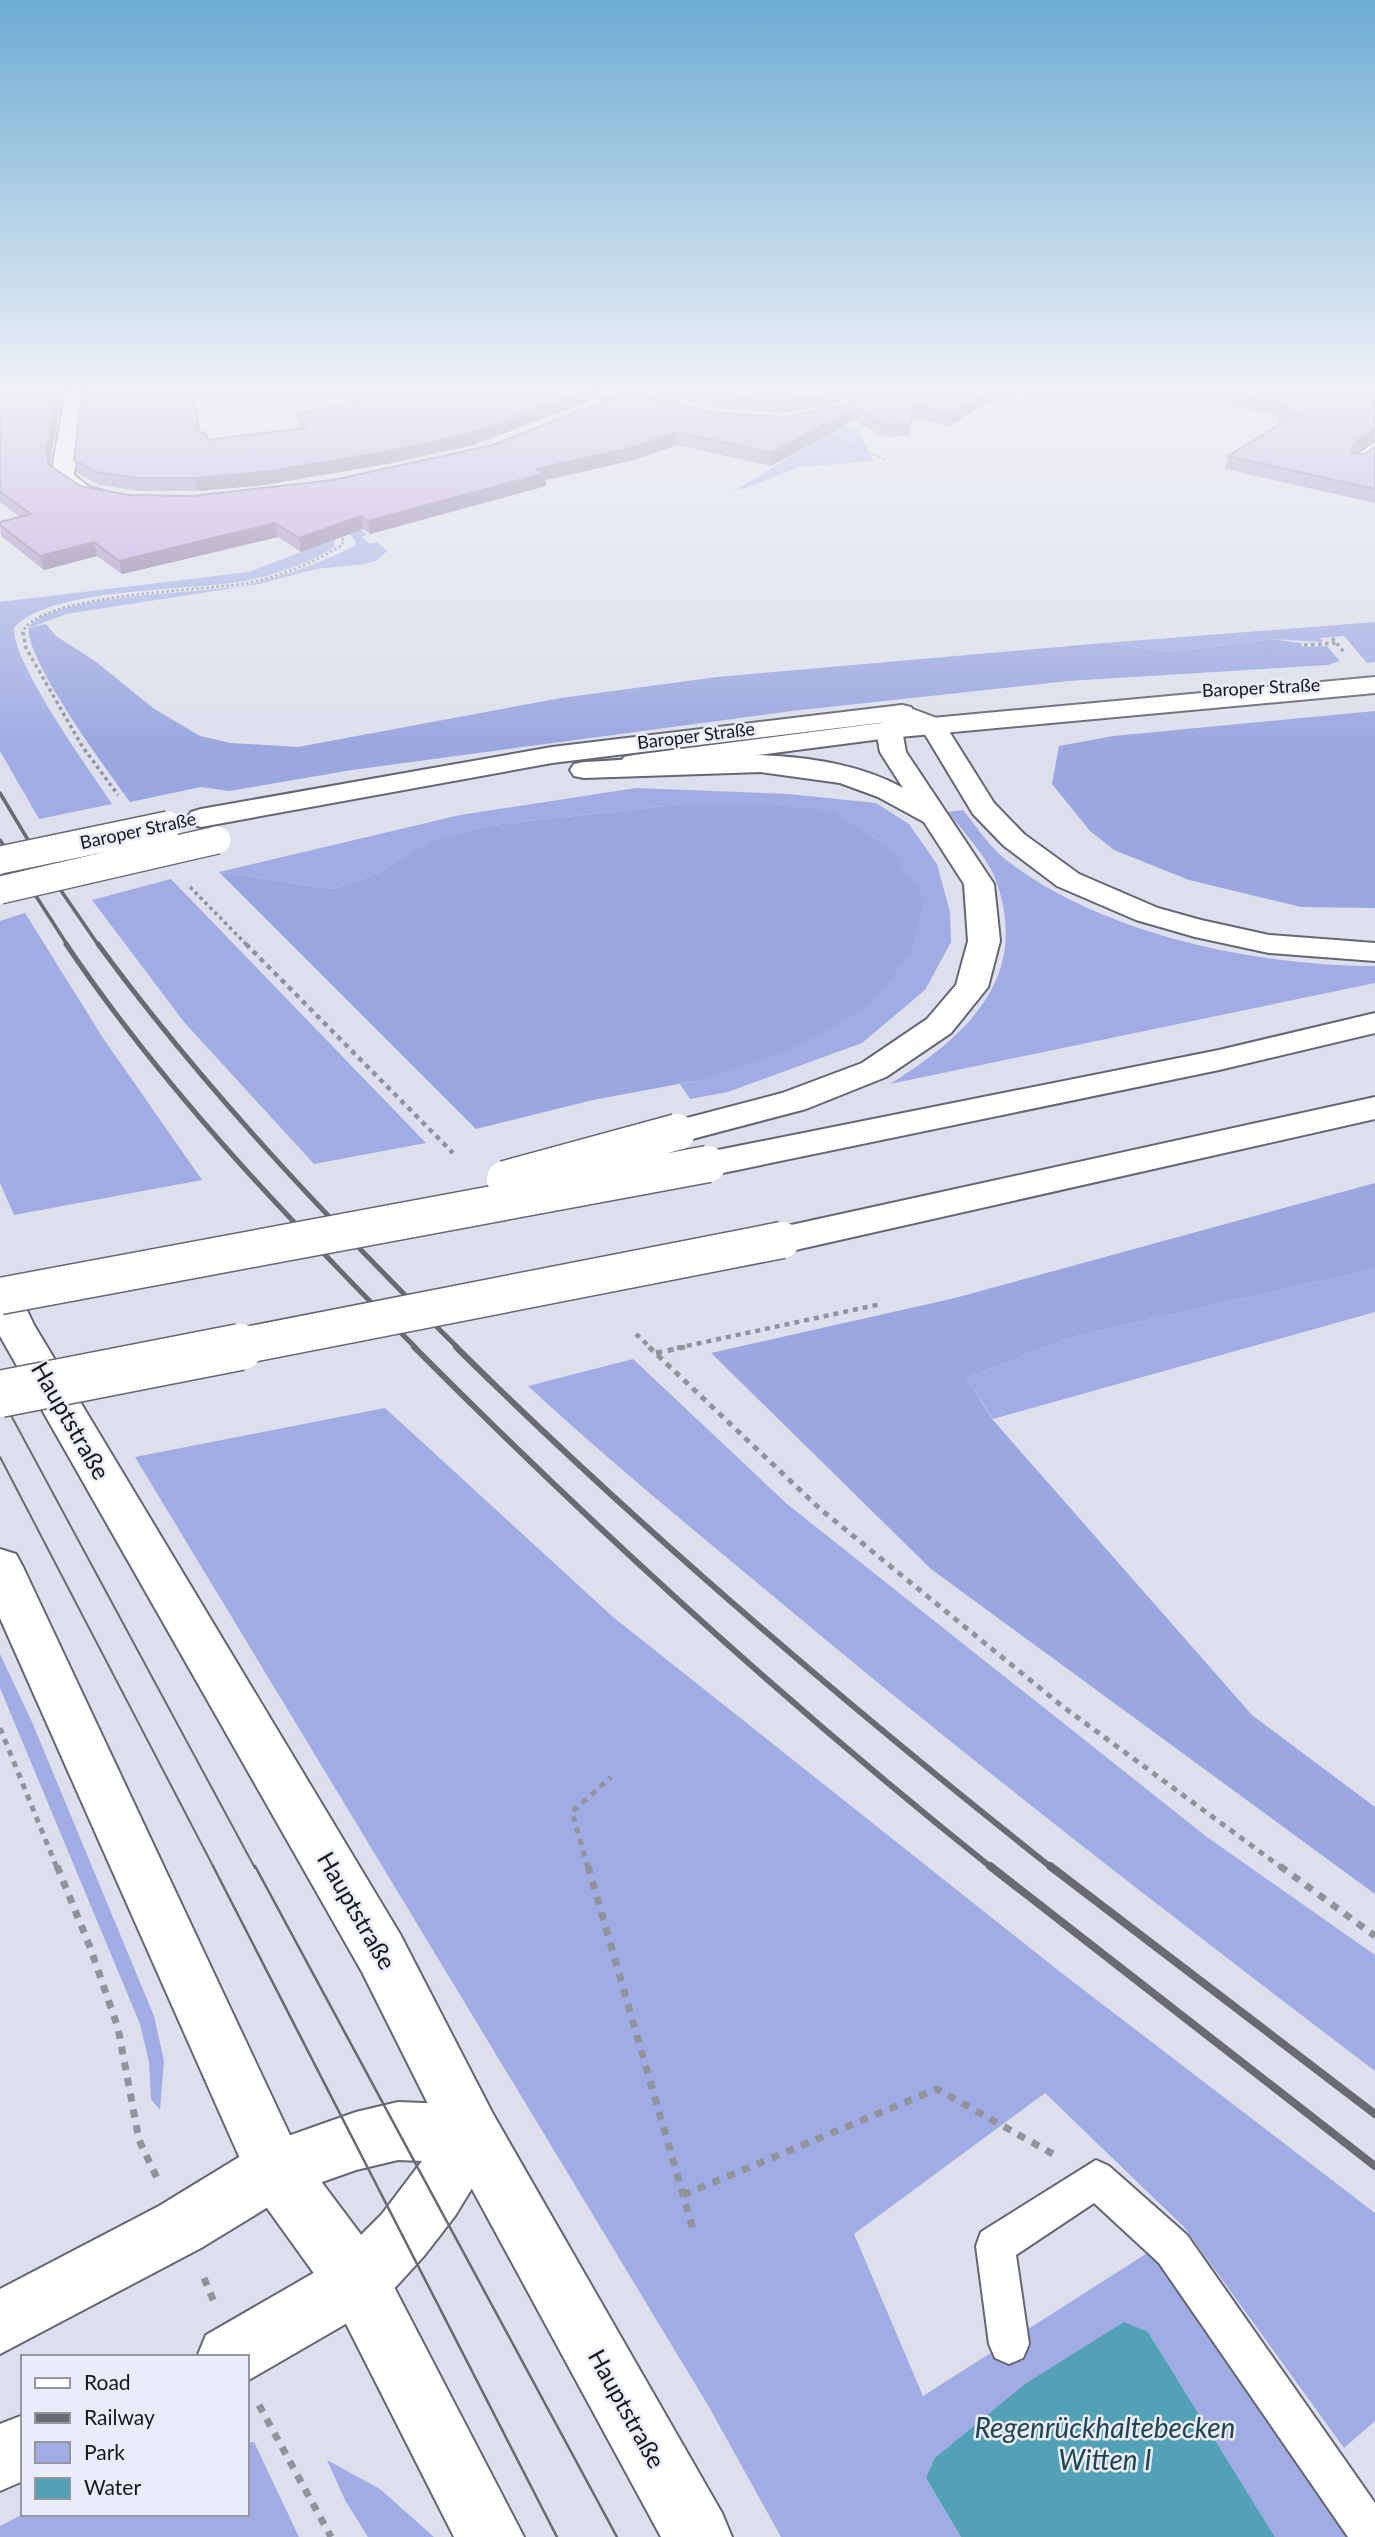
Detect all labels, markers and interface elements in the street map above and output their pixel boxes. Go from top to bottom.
street label: Baroper Straße [1201,673,1321,701]
street label: Baroper Straße [636,717,756,753]
street label: Baroper Straße [78,807,198,853]
street label: Hauptstraße [26,1356,117,1484]
street label: Hauptstraße [312,1846,403,1974]
street label: Hauptstraße [583,2344,672,2473]
legend [21,2355,248,2516]
text: Road [84,2369,131,2394]
text: Railway [84,2404,155,2429]
water label: Regenrückhaltebecken Witten I [975,2410,1235,2476]
text: Park [84,2439,125,2464]
text: Water [84,2474,141,2499]

